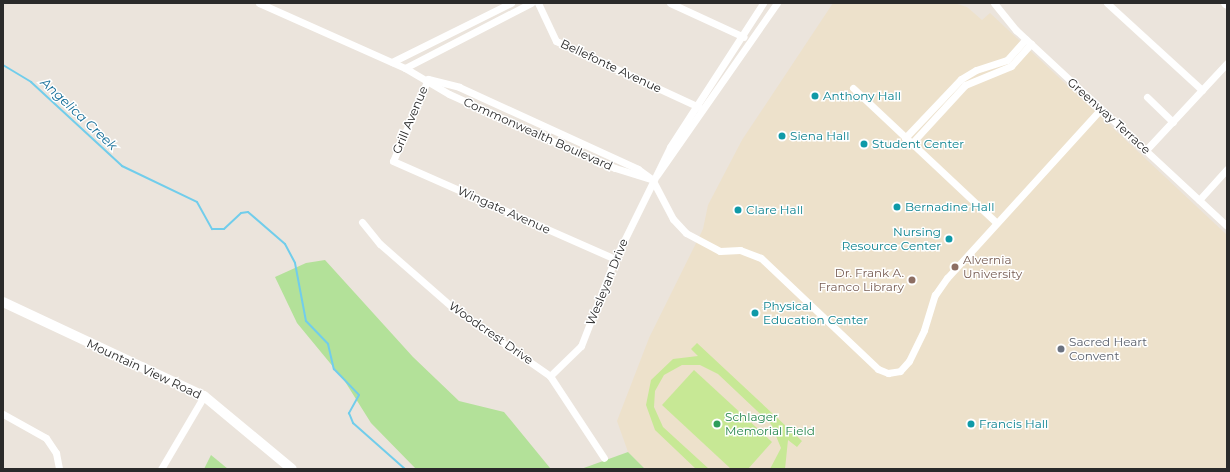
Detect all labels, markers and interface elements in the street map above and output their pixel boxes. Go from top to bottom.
street label: Bellefonte Avenue [558,36,664,96]
water label: Angelica Creek [37,75,121,153]
street label: Greenway Terrace [1065,75,1153,157]
street label: Grill Avenue [389,84,431,156]
place label: Anthony Hall [823,89,901,103]
marker: Anthony Hall [810,91,820,101]
street label: Commonwealth Boulevard [461,95,615,173]
place label: Siena Hall [790,129,849,143]
marker: Siena Hall [777,131,787,141]
place label: Student Center [872,137,964,151]
marker: Student Center [859,139,869,149]
street label: Wingate Avenue [455,183,553,237]
place label: Bernadine Hall [905,200,994,214]
marker: Bernadine Hall [892,202,902,212]
place label: Clare Hall [746,203,803,217]
marker: Clare Hall [733,205,743,215]
place label: Nursing Resource Center [842,225,941,253]
marker: Nursing Resource Center [944,234,954,244]
street label: Wesleyan Drive [583,237,631,327]
place label: Alvernia University [963,253,1022,281]
marker: Alvernia University [950,262,960,272]
place label: Dr. Frank A. Franco Library [819,266,904,294]
marker: Dr. Frank A. Franco Library [907,275,917,285]
street label: Woodcrest Drive [446,298,536,368]
place label: Physical Education Center [763,299,868,327]
marker: Physical Education Center [750,308,760,318]
place label: Sacred Heart Convent [1069,335,1147,363]
street label: Mountain View Road [84,336,204,402]
marker: Sacred Heart Convent [1056,344,1066,354]
place label: Schlager Memorial Field [725,410,815,438]
place label: Francis Hall [979,417,1048,431]
marker: Schlager Memorial Field [712,419,722,429]
marker: Francis Hall [966,419,976,429]

